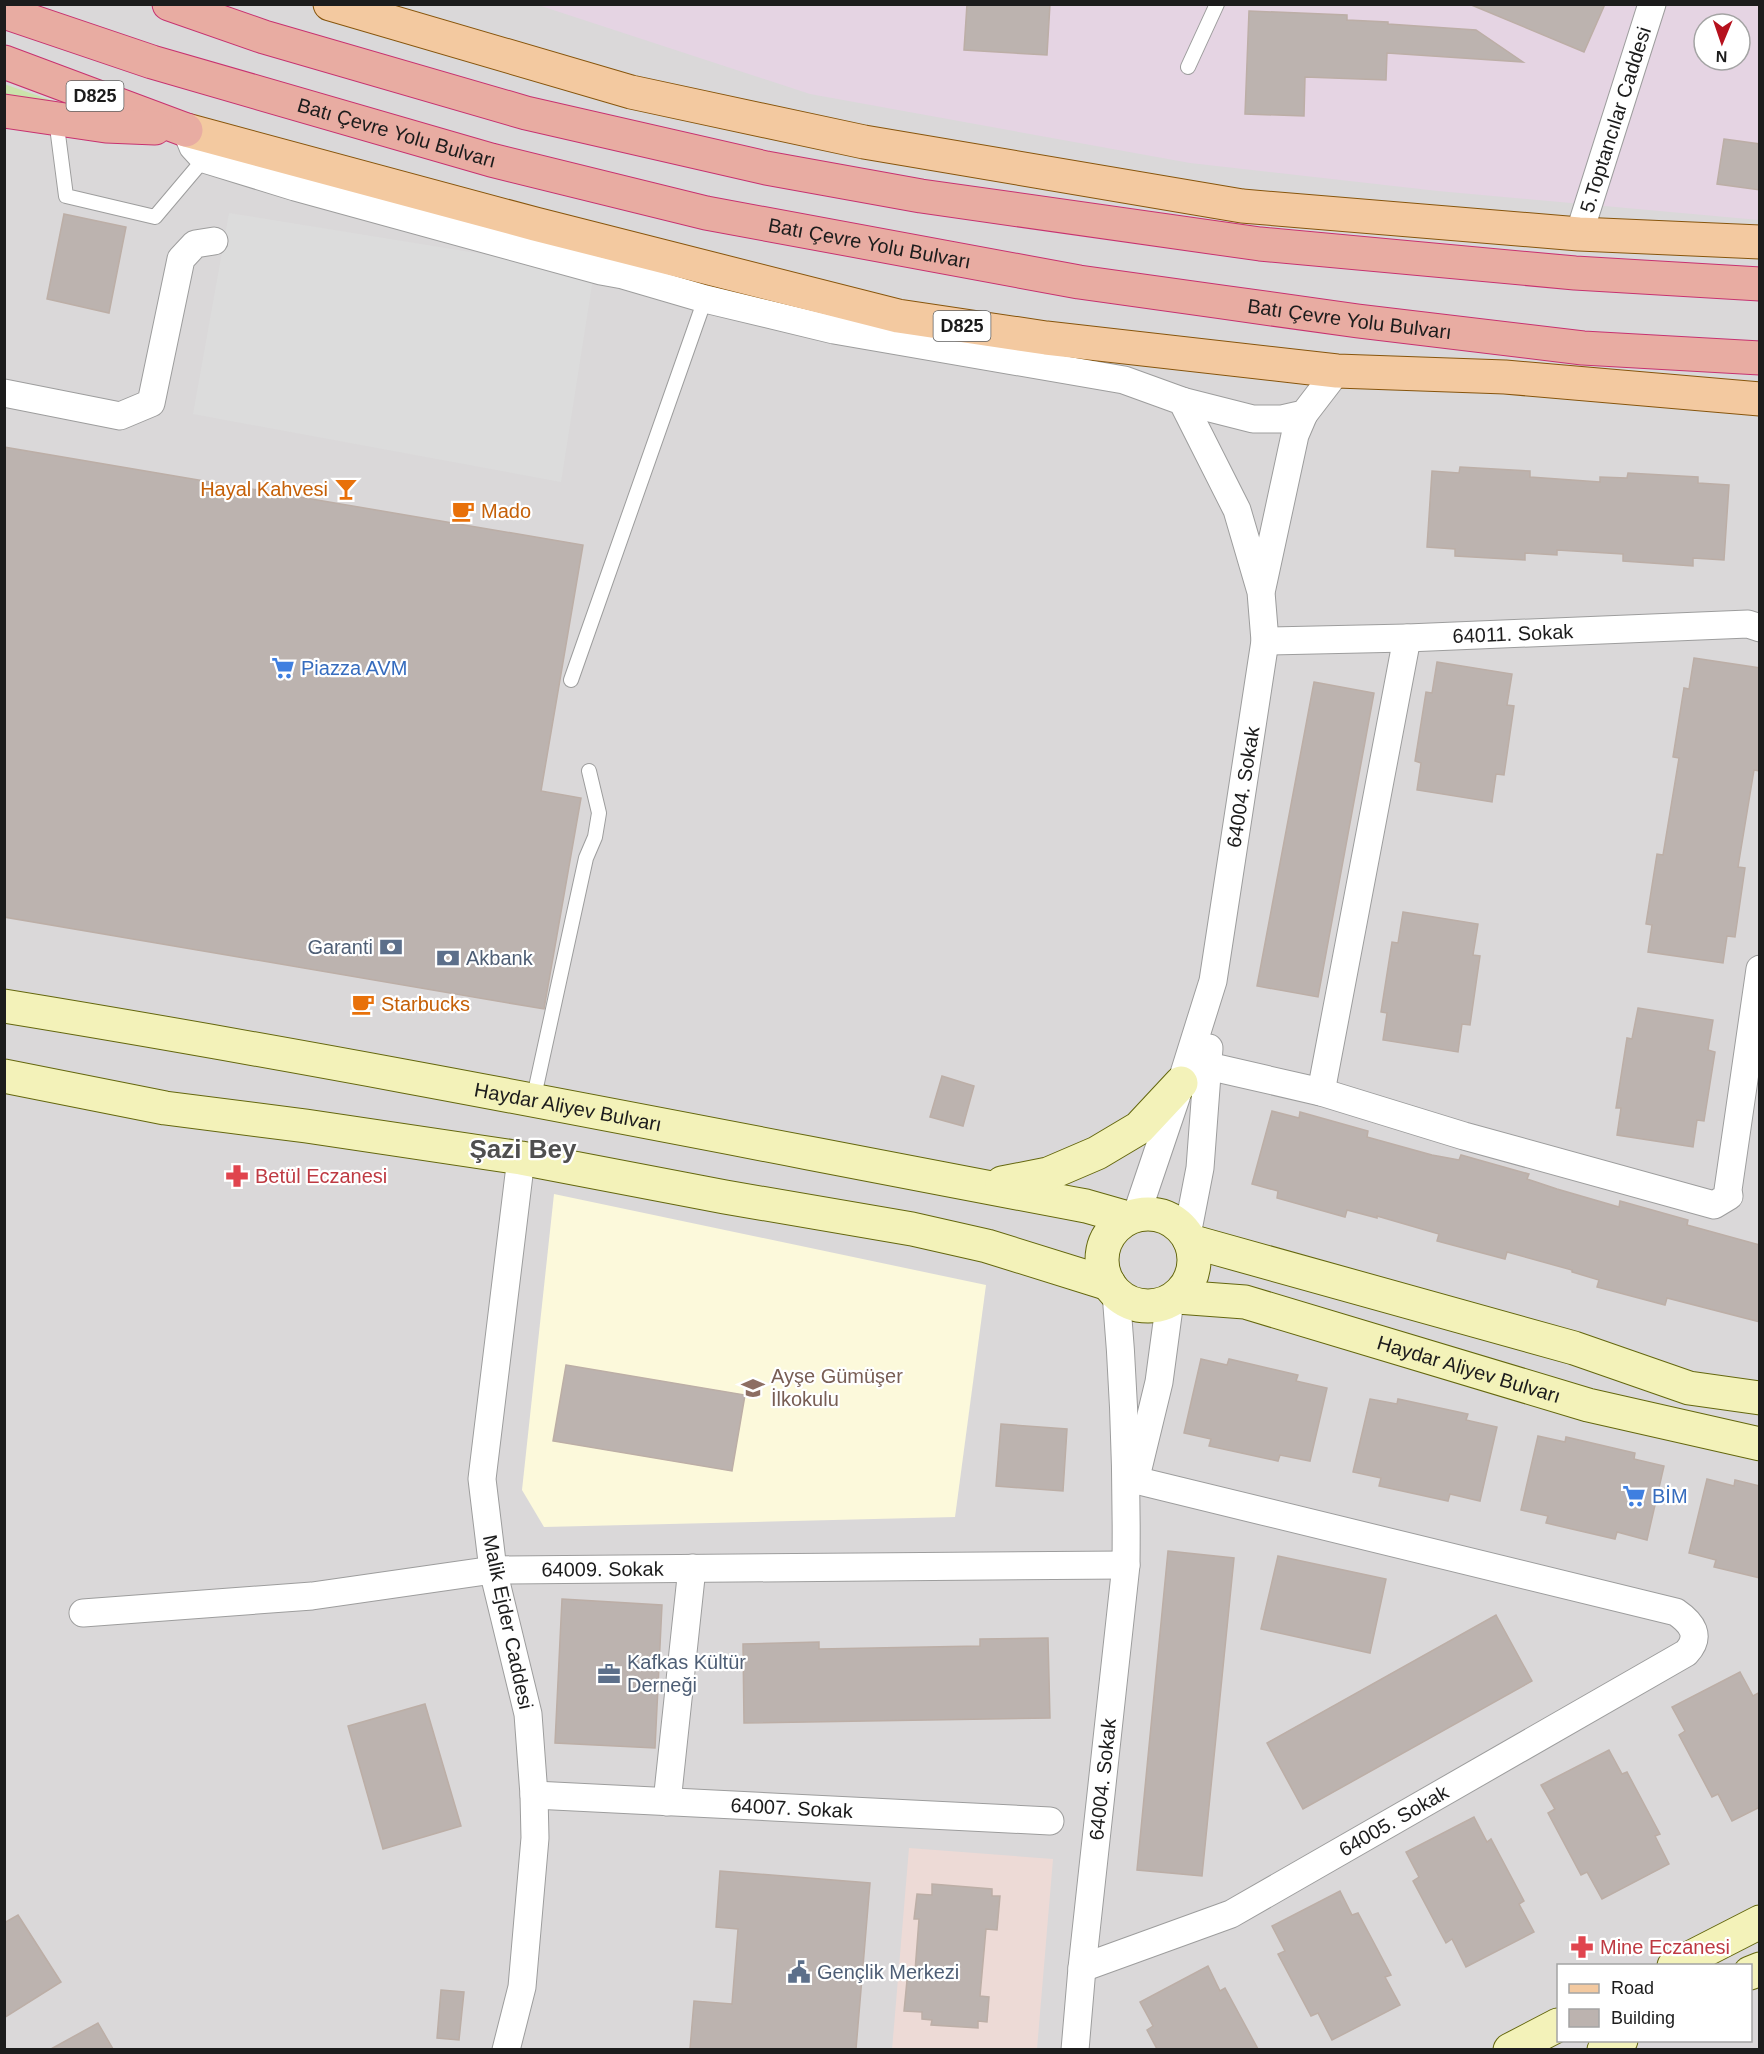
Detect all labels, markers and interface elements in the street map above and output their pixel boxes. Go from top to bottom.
north arrow [1692,12,1752,72]
street label: 5.Toptancılar Caddesi [1576,24,1655,215]
text: N [1715,48,1728,65]
road number: D825 [66,81,124,111]
street label: Batı Çevre Yolu Bulvarı [295,94,498,172]
street label: Batı Çevre Yolu Bulvarı [767,214,973,273]
street label: Batı Çevre Yolu Bulvarı [1246,295,1453,343]
road number: D825 [934,311,990,341]
bar icon: Hayal Kahvesi [333,476,359,502]
place label: Hayal Kahvesi [200,478,328,500]
cafe icon: Mado [450,498,476,524]
place label: Mado [481,500,531,522]
street label: 64011. Sokak [1452,620,1575,647]
supermarket icon: Piazza AVM [270,655,296,681]
place label: Piazza AVM [301,657,407,679]
street label: 64004. Sokak [1223,724,1264,849]
bank icon: Garanti [378,934,404,960]
place label: Garanti [307,936,373,958]
bank icon: Akbank [435,945,461,971]
place label: Akbank [466,947,534,969]
cafe icon: Starbucks [350,991,376,1017]
place label: Starbucks [381,993,470,1015]
street label: Haydar Aliyev Bulvarı [473,1078,664,1135]
district label: Şazi Bey [470,1134,577,1164]
pharmacy icon: Betül Eczanesi [224,1163,250,1189]
place label: Betül Eczanesi [255,1165,387,1187]
street label: Haydar Aliyev Bulvarı [1375,1331,1563,1407]
place label: Ayşe Gümüşer İlkokulu [771,1365,903,1410]
school or university icon: Ayşe Gümüşer İlkokulu [740,1375,766,1401]
supermarket icon: BİM [1621,1483,1647,1509]
place label: BİM [1652,1485,1688,1507]
street label: Malik Ejder Caddesi [479,1533,537,1711]
street label: 64009. Sokak [541,1558,665,1581]
place label: Kafkas Kültür Derneği [627,1651,746,1696]
office icon: Kafkas Kültür Derneği [596,1661,622,1687]
street label: 64004. Sokak [1085,1716,1120,1841]
street label: 64005. Sokak [1335,1780,1453,1861]
street label: 64007. Sokak [730,1794,854,1822]
pharmacy icon: Mine Eczanesi [1569,1934,1595,1960]
place label: Mine Eczanesi [1600,1936,1730,1958]
public building icon: Gençlik Merkezi [786,1959,812,1985]
place label: Gençlik Merkezi [817,1961,959,1983]
legend [1557,1964,1752,2042]
text: Road [1611,1978,1654,1998]
text: Building [1611,2008,1675,2028]

